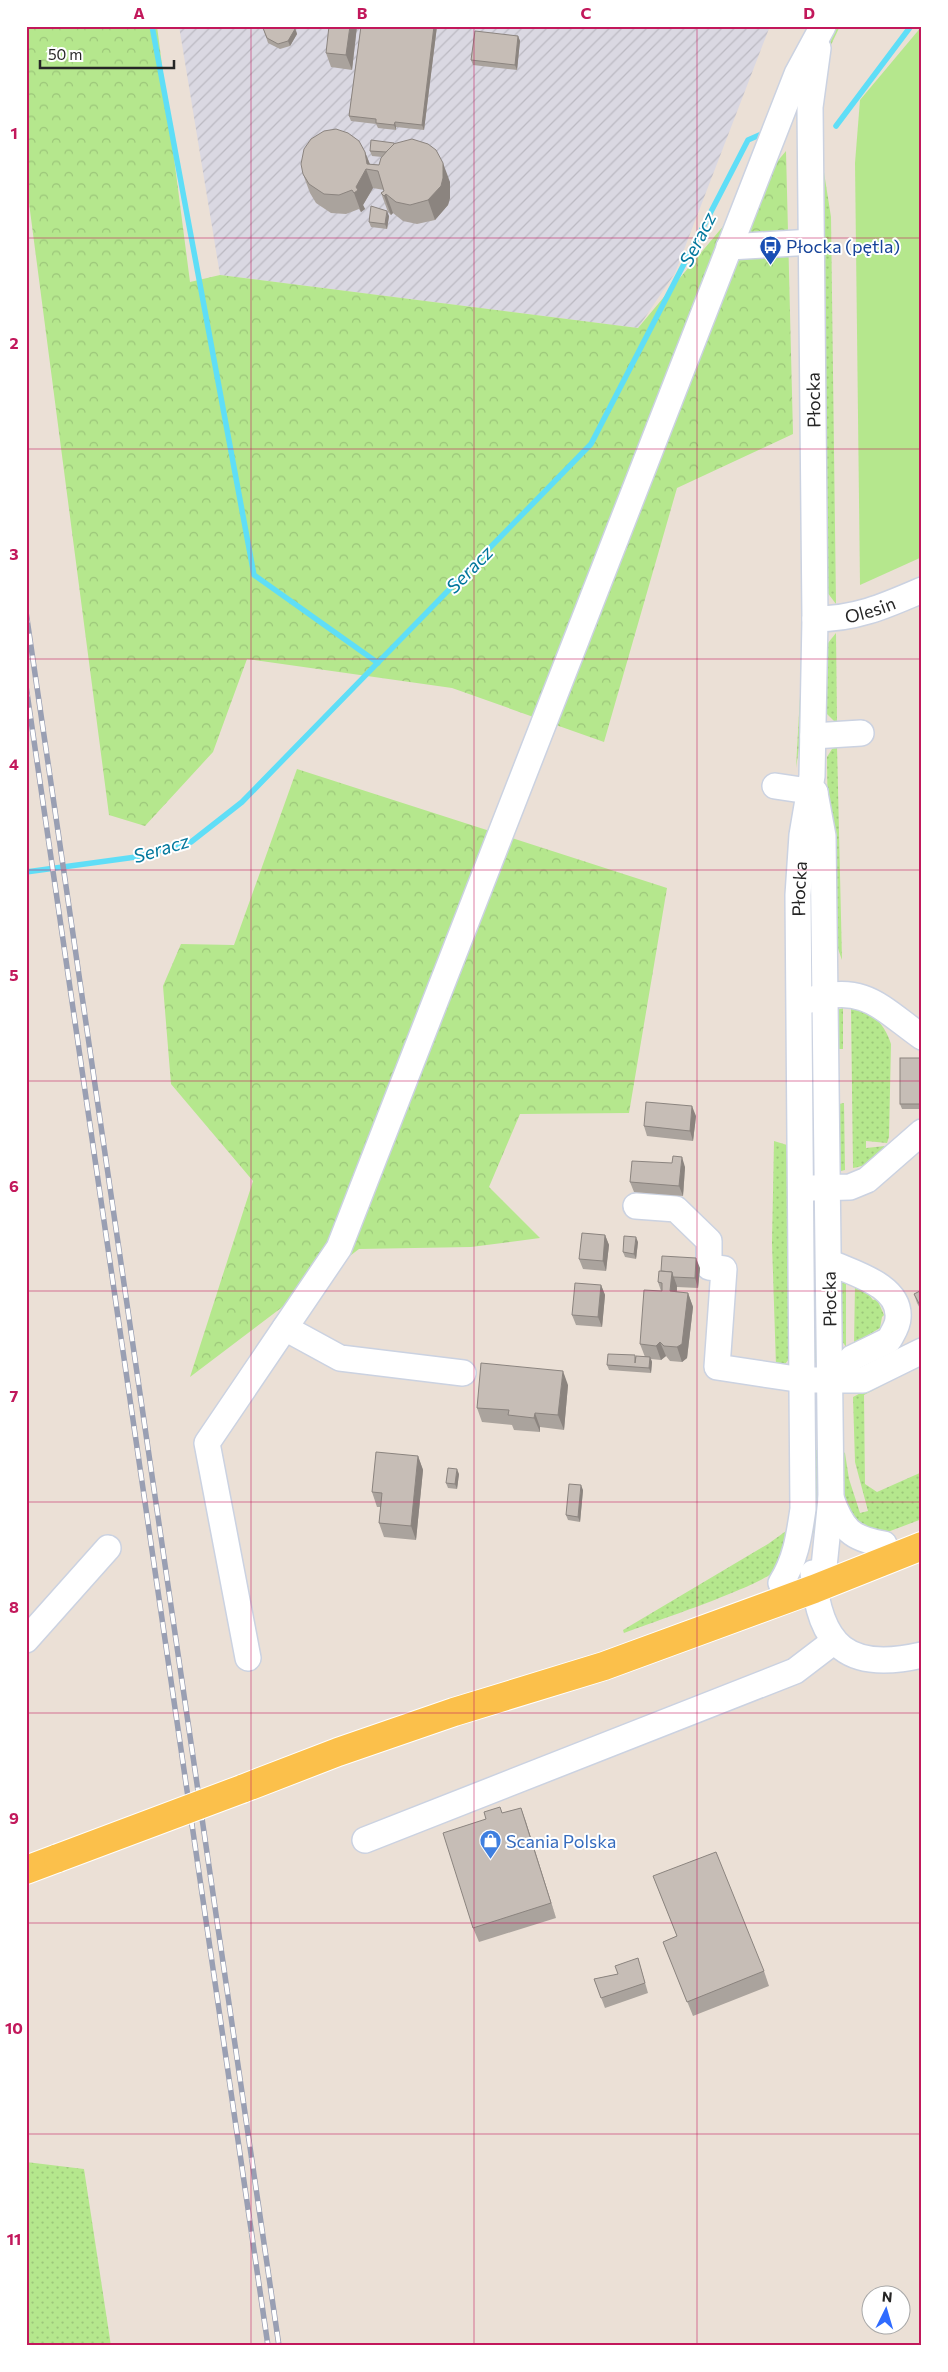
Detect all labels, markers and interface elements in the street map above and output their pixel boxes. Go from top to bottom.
text: A [133,3,145,22]
text: B [357,3,368,22]
text: C [581,3,592,22]
text: D [803,3,815,22]
scale bar [40,38,174,70]
text: 50 m [48,45,82,63]
text: 1 [10,123,18,142]
water label: Seracz [674,208,721,270]
bus stop icon: Płocka (pętla) [758,234,782,265]
place label: Płocka (pętla) [786,235,900,257]
text: 2 [9,333,19,352]
street label: Płocka [802,372,824,428]
water label: Seracz [441,540,498,598]
text: 3 [9,544,19,563]
street label: Olesin [843,591,898,627]
text: 4 [9,754,19,773]
water label: Seracz [130,828,192,867]
street label: Płocka [787,860,811,917]
text: 5 [9,965,19,984]
text: 6 [9,1176,19,1195]
street label: Płocka [818,1271,840,1327]
text: 7 [10,1386,19,1405]
text: 8 [9,1597,19,1616]
text: 9 [9,1808,19,1827]
shop icon: Scania Polska [478,1829,502,1860]
place label: Scania Polska [506,1830,616,1852]
text: 10 [5,2018,23,2037]
text: 11 [7,2229,21,2248]
north arrow [860,2284,910,2334]
text: N [881,2288,893,2305]

